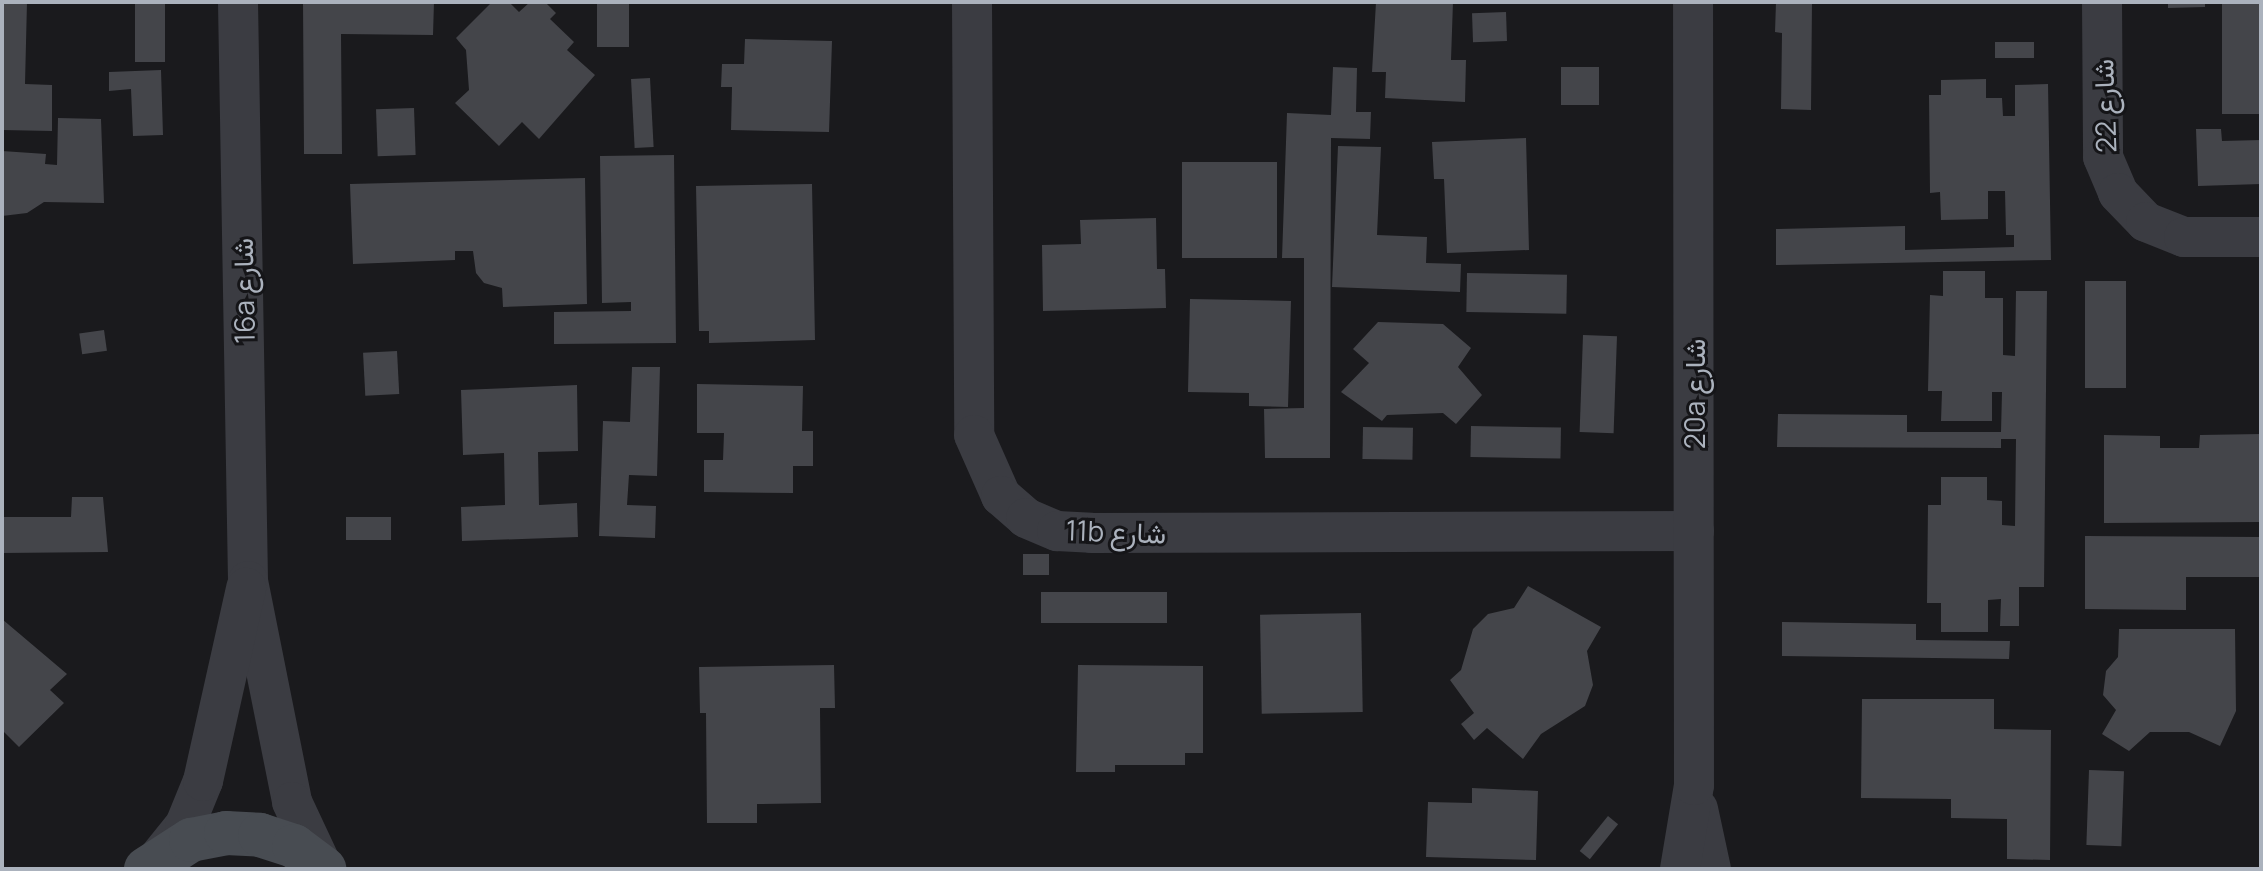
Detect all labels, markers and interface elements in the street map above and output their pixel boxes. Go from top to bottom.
street label: شارع 22 [2086,59,2122,153]
street label: 16a شارع [225,238,261,344]
street label: 20a شارع [1677,339,1711,449]
street label: 11b شارع [1065,512,1167,550]

